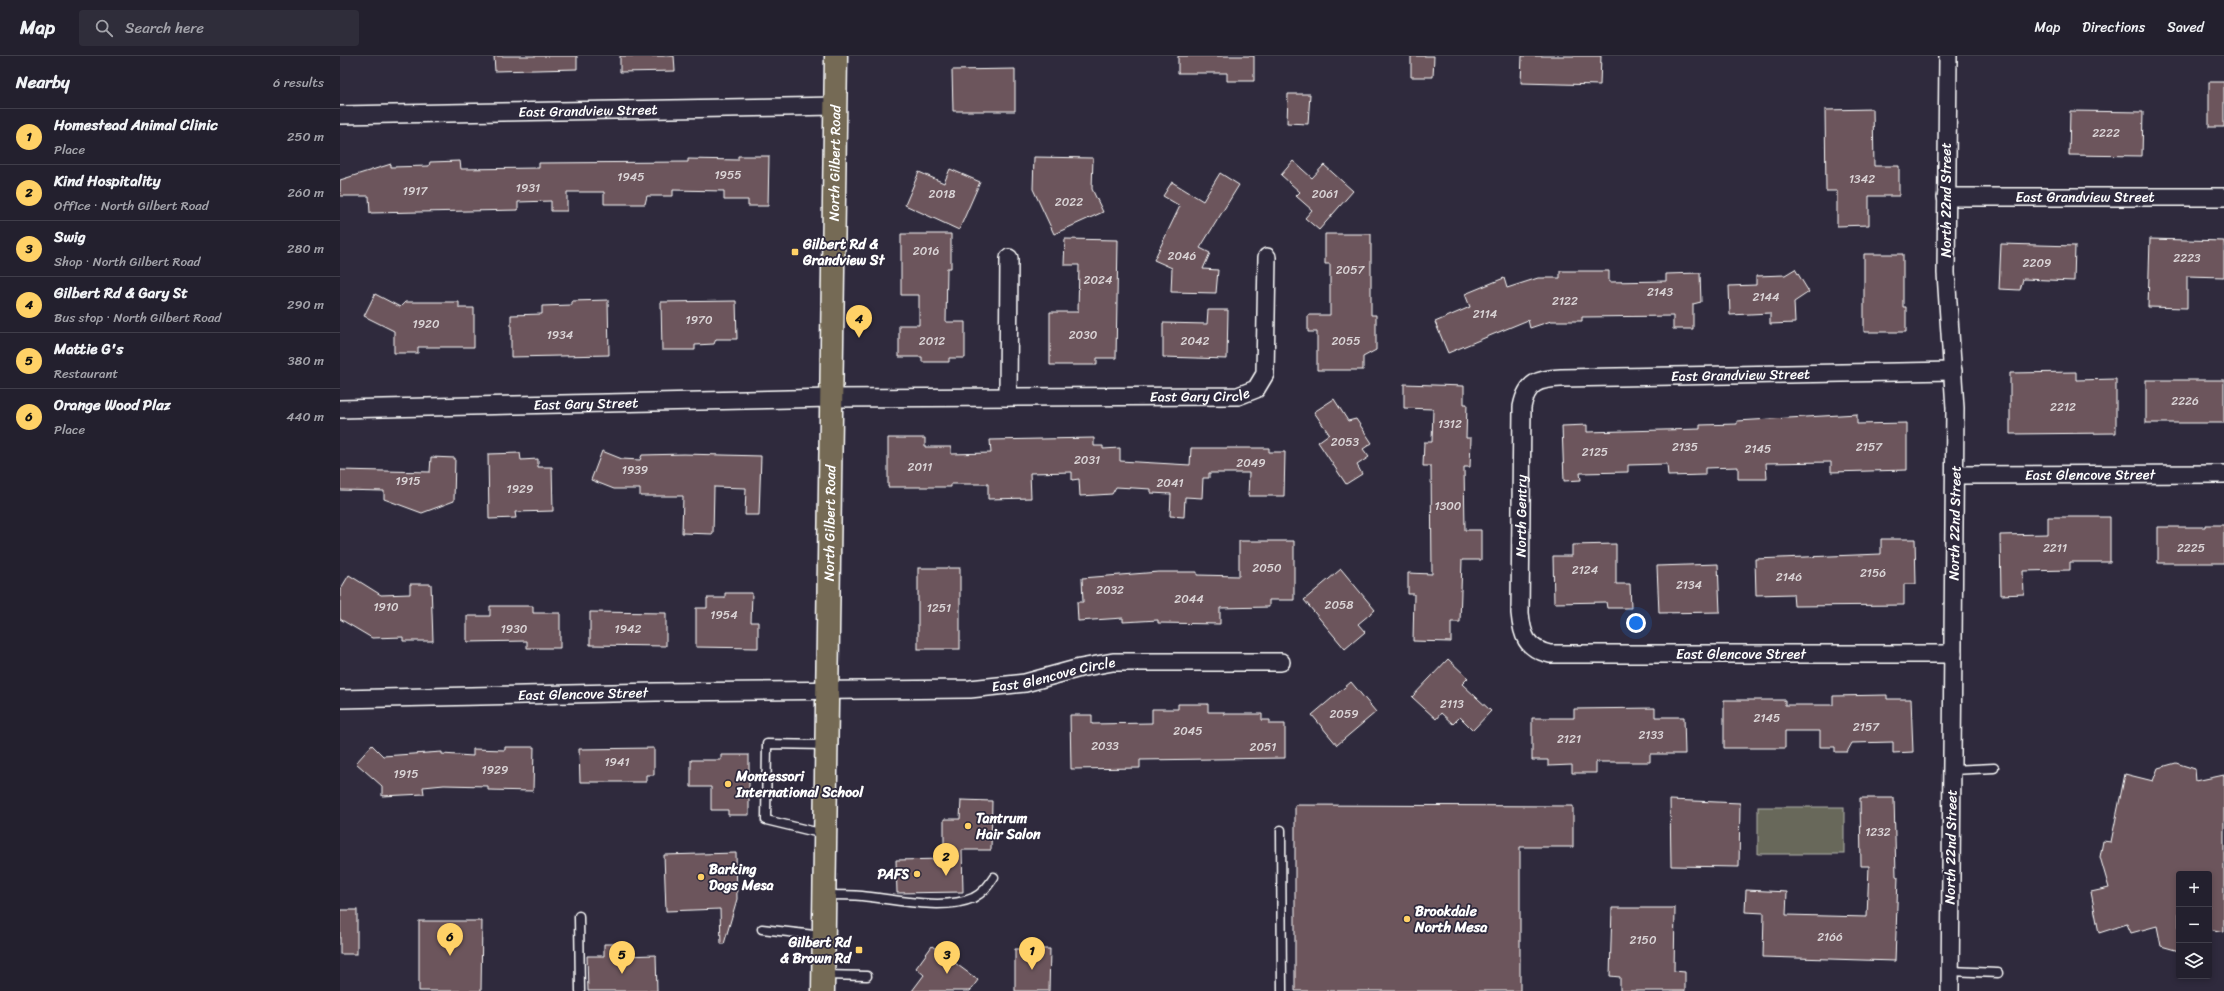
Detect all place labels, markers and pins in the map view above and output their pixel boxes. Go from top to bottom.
place label: Gilbert Rd & Grandview St [802,232,886,273]
marker: Gilbert Rd & Grandview St [790,247,800,257]
pin: 4 [846,305,872,338]
place label: Montessori International School [735,764,864,805]
marker: Montessori International School [723,779,733,789]
place label: Tantrum Hair Salon [975,806,1041,847]
marker: Tantrum Hair Salon [963,821,973,831]
pin: 2 [933,843,959,876]
place label: Barking Dogs Mesa [709,857,775,898]
place label: PAFS [877,862,910,887]
marker: PAFS [912,869,922,879]
marker: Barking Dogs Mesa [696,872,706,882]
place label: Brookdale North Mesa [1414,899,1488,940]
marker: Brookdale North Mesa [1402,914,1412,924]
pin: 6 [437,923,463,956]
place label: Gilbert Rd & Brown Rd [780,930,853,971]
pin: 1 [1019,937,1045,970]
pin: 5 [609,941,635,974]
pin: 3 [934,941,960,974]
marker: Gilbert Rd & Brown Rd [854,945,864,955]

